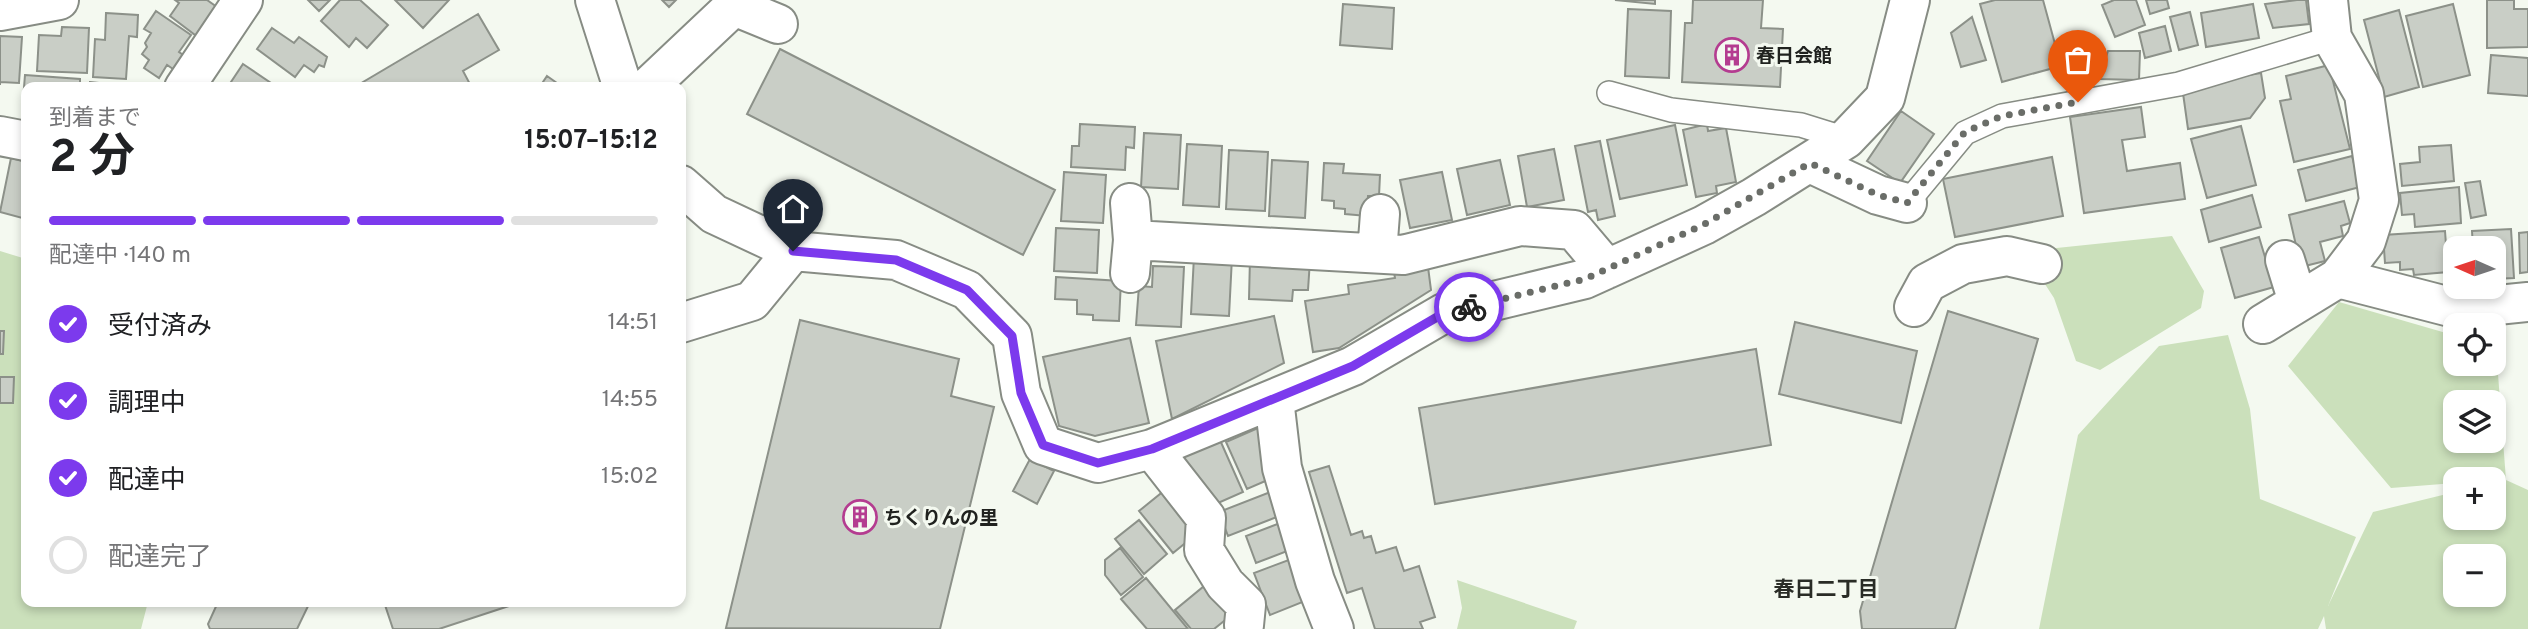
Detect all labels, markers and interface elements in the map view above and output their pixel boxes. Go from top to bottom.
pin [2048,30,2108,102]
building icon: 春日会館 [1713,36,1751,74]
icon: bag [2059,41,2097,79]
place label: 春日会館 [1756,45,1832,69]
text: 到着まで [49,105,141,134]
text: 15:07–15:12 [524,125,658,158]
text: 2 分 [49,130,135,189]
pin [763,179,823,251]
icon: home [774,190,812,228]
north arrow [2443,236,2506,299]
map controls [2443,236,2506,607]
text: 配達中 · 140 m [49,242,191,271]
courier [1434,272,1504,342]
icon: bike [1450,288,1488,326]
icon: check [49,305,87,343]
text: 14:51 [608,309,658,338]
text: 受付済み [108,311,212,344]
button: locate [2443,313,2506,376]
icon: check [49,382,87,420]
text: 14:55 [602,386,658,415]
text: 調理中 [108,388,186,421]
button: layers [2443,390,2506,453]
icon: check [49,459,87,497]
text: 15:02 [601,463,658,492]
text: 配達中 [108,465,186,498]
button: + [2443,467,2506,530]
building icon: ちくりんの里 [841,498,879,536]
place label: ちくりんの里 [884,507,998,531]
text: 配達完了 [108,542,212,575]
button: − [2443,544,2506,607]
district label: 春日二丁目 [1774,577,1879,604]

